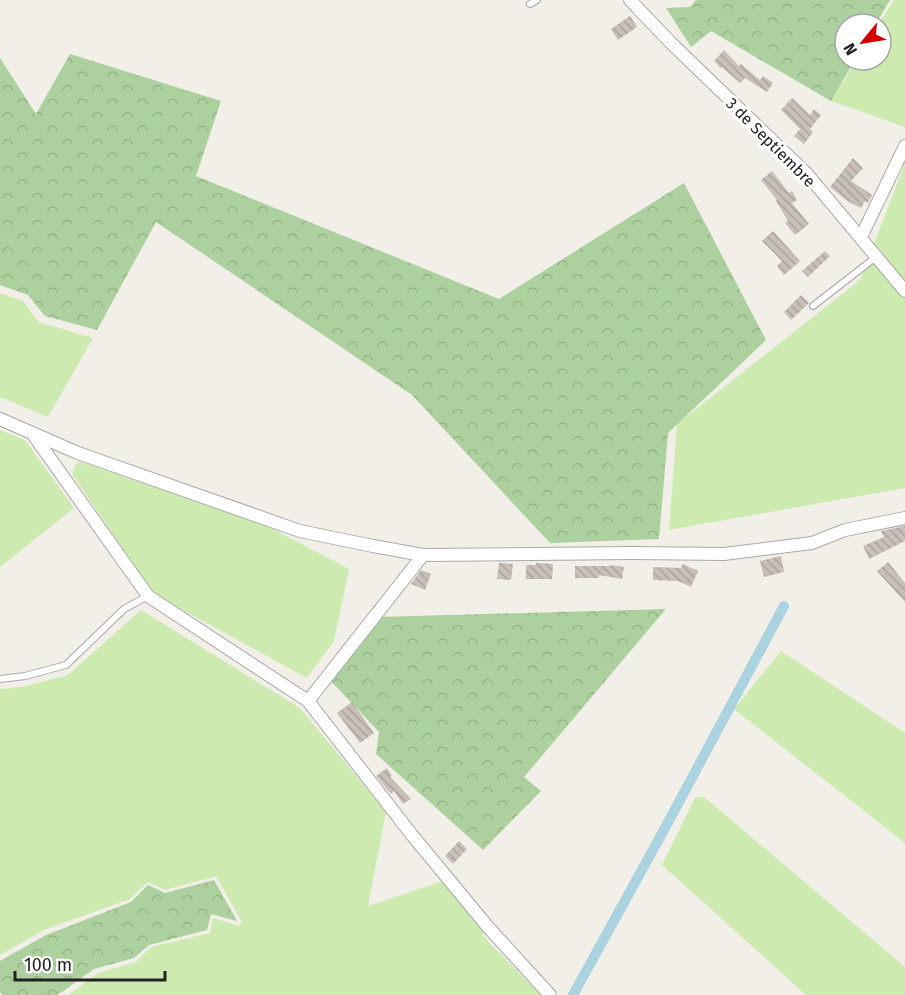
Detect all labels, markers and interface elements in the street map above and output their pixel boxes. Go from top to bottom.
north arrow [833,12,893,72]
text: N [840,40,861,59]
street label: 3 de Septiembre [722,94,819,191]
scale bar [15,944,165,982]
text: 100 m [24,954,72,976]

